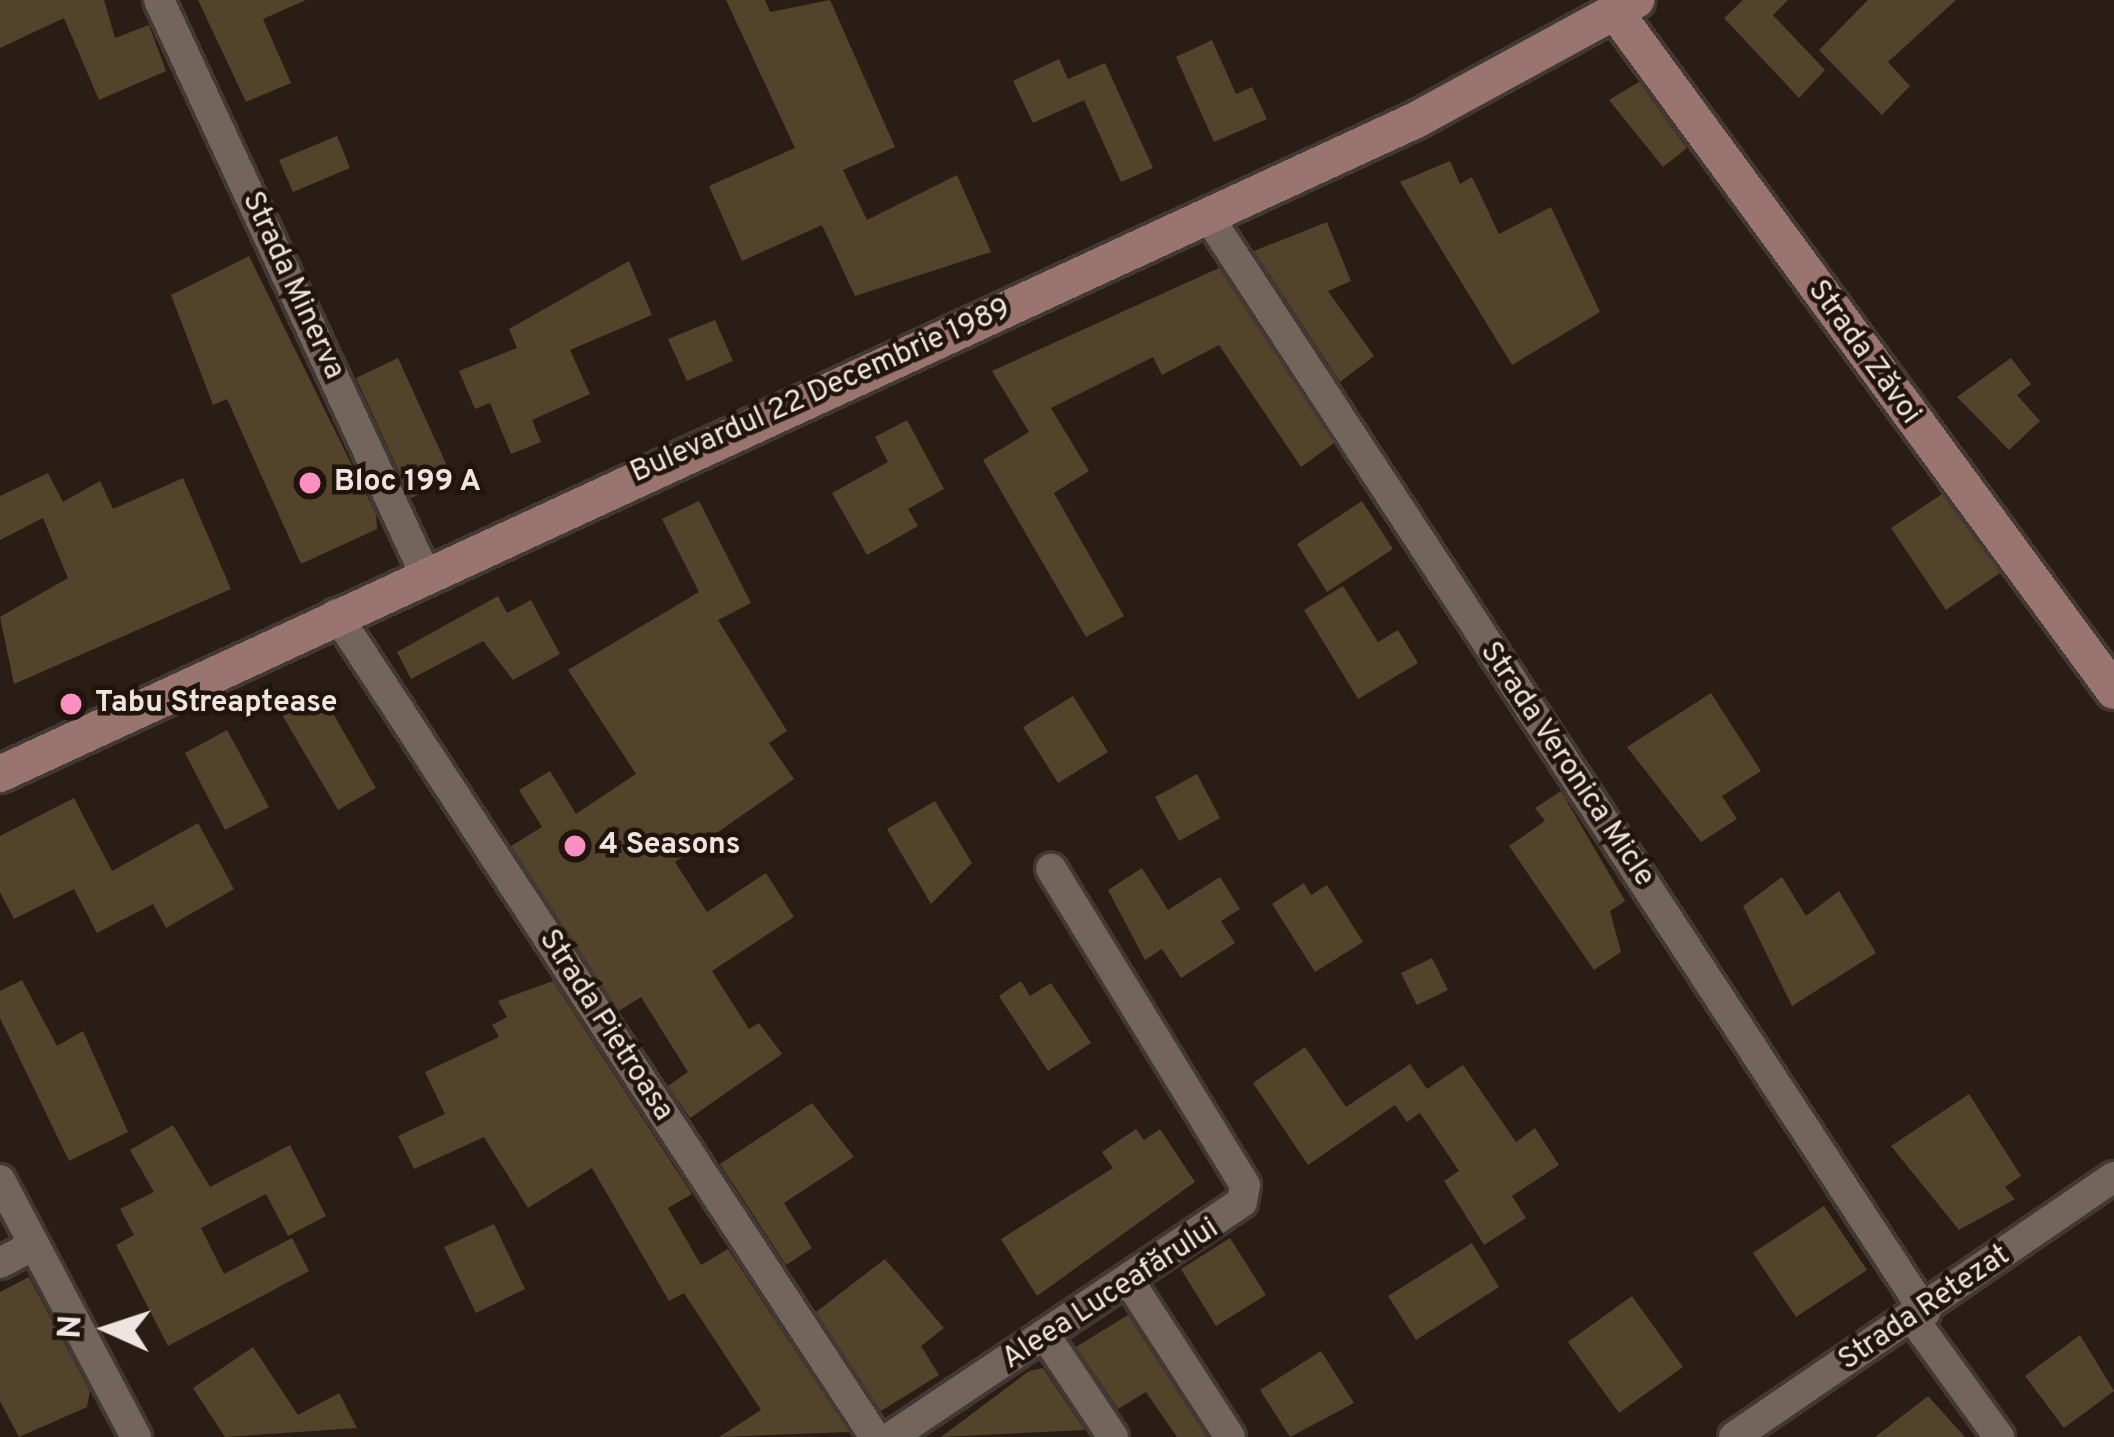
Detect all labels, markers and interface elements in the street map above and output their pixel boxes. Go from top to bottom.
street label: Strada Minerva [233,186,351,386]
street label: Strada Zăvoi [1799,274,1927,432]
street label: Bulevardul 22 Decembrie 1989 [626,292,1016,492]
place label: Bloc 199 A [334,465,482,501]
marker: Bloc 199 A [297,470,323,496]
street label: Strada Veronica Micle [1470,635,1662,895]
place label: Tabu Streaptease [95,686,337,722]
marker: Tabu Streaptease [58,691,84,717]
place label: 4 Seasons [599,828,741,864]
marker: 4 Seasons [562,833,588,859]
street label: Strada Pietroasa [530,924,680,1128]
street label: Aleea Luceafărului [996,1212,1226,1378]
street label: Strada Retezat [1833,1239,2017,1379]
north arrow [48,1269,168,1389]
text: N [50,1314,94,1340]

